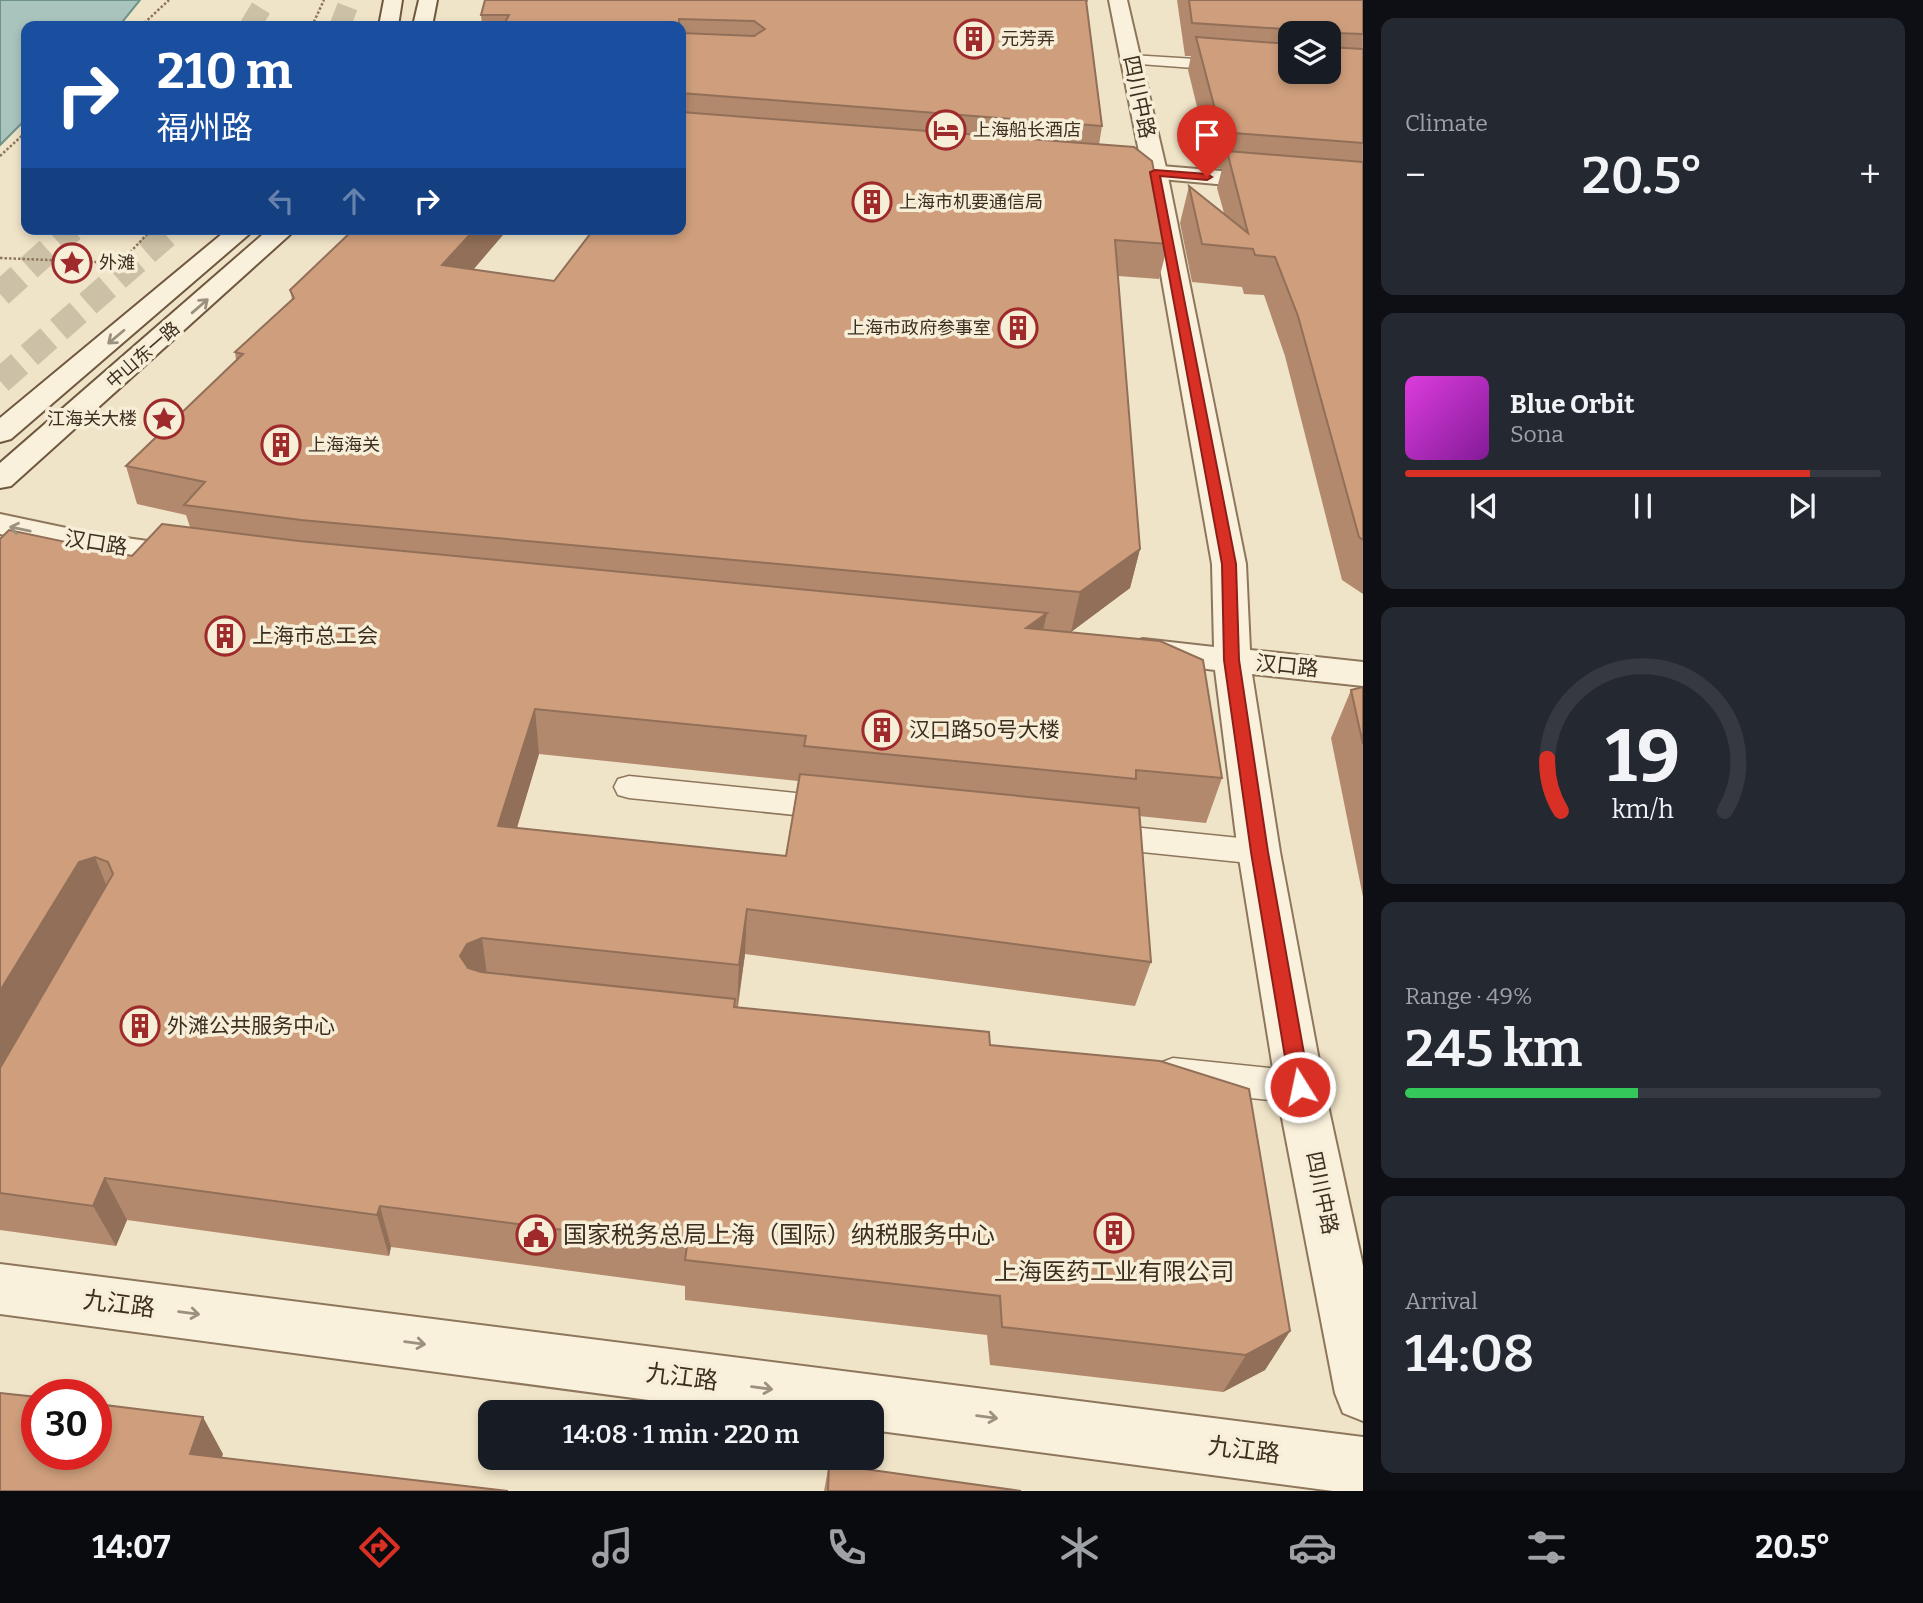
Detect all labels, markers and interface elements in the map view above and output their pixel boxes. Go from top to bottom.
building icon: 元芳弄 [953,18,995,60]
map controls [1278,21,1341,84]
button: layers [1278,21,1341,84]
place label: 元芳弄 [1001,28,1055,50]
text: 210 m [157,42,292,101]
icon: right [42,49,133,140]
street label: 四川中路 [1118,53,1160,141]
pin [1177,105,1237,177]
text: 福州路 [157,109,253,147]
hotel icon: 上海船长酒店 [925,109,967,151]
text: Climate [1405,109,1488,137]
icon: arrive [1188,116,1226,154]
place label: 上海船长酒店 [973,119,1081,141]
text: 20.5° [1582,144,1704,207]
text: − [1405,152,1426,198]
text: + [1859,152,1881,198]
building icon: 上海市机要通信局 [851,181,893,223]
icon: left [262,182,300,220]
icon: ahead [335,182,373,220]
icon: right [408,182,446,220]
place label: 上海市机要通信局 [899,191,1043,213]
place icon: 外滩 [51,242,93,284]
place label: 外滩 [99,252,135,274]
one-way arrow [190,298,208,314]
building icon: 上海市政府参事室 [997,307,1039,349]
street label: 中山东一路 [102,317,184,393]
place label: 上海市政府参事室 [847,317,991,339]
one-way arrow [107,329,125,344]
text: Blue Orbit [1510,389,1634,420]
place icon: 江海关大楼 [143,398,185,440]
place label: 江海关大楼 [47,408,137,430]
text: Sona [1510,420,1564,448]
building icon: 上海海关 [260,424,302,466]
place label: 上海海关 [308,434,380,456]
icon: previous [1465,487,1503,525]
icon: pause [1624,487,1662,525]
icon: next [1783,487,1821,525]
one-way arrow [9,521,32,535]
street label: 汉口路 [63,525,129,561]
building icon: 上海市总工会 [204,615,246,657]
place label: 上海市总工会 [252,623,378,649]
street label: 汉口路 [1254,650,1320,682]
building icon: 汉口路50号大楼 [861,709,903,751]
text: 19 [1606,714,1680,801]
place label: 汉口路50号大楼 [909,717,1060,743]
text: km/h [1612,795,1674,825]
text: Range · 49% [1405,982,1532,1010]
building icon: 外滩公共服务中心 [119,1005,161,1047]
place label: 外滩公共服务中心 [167,1013,335,1039]
text: 245 km [1405,1017,1582,1080]
position arrow [1263,1050,1337,1124]
street label: 四川中路 [1301,1149,1343,1237]
building icon: 上海医药工业有限公司 [1093,1212,1135,1254]
public building icon: 国家税务总局上海（国际）纳税服务中心 [515,1214,557,1256]
place label: 国家税务总局上海（国际）纳税服务中心 [563,1221,995,1249]
place label: 上海医药工业有限公司 [994,1258,1234,1286]
street label: 九江路 [82,1286,156,1322]
text: Arrival [1405,1287,1478,1315]
one-way arrow [177,1307,200,1320]
text: 14:08 [1405,1322,1534,1385]
one-way arrow [403,1336,426,1349]
street label: 九江路 [645,1359,719,1395]
speed limit sign: 30 [21,1379,112,1470]
one-way arrow [750,1381,773,1394]
one-way arrow [976,1411,998,1424]
text: 14:08 · 1 min · 220 m [563,1419,799,1450]
street label: 九江路 [1207,1432,1281,1468]
icon: directions [355,1523,404,1572]
icon: music [588,1523,637,1572]
icon: phone [822,1523,871,1572]
icon: climate [1055,1523,1104,1572]
icon: car [1288,1523,1337,1572]
icon: filters [1522,1523,1571,1572]
text: 14:07 [92,1528,171,1566]
text: 20.5° [1755,1528,1831,1566]

